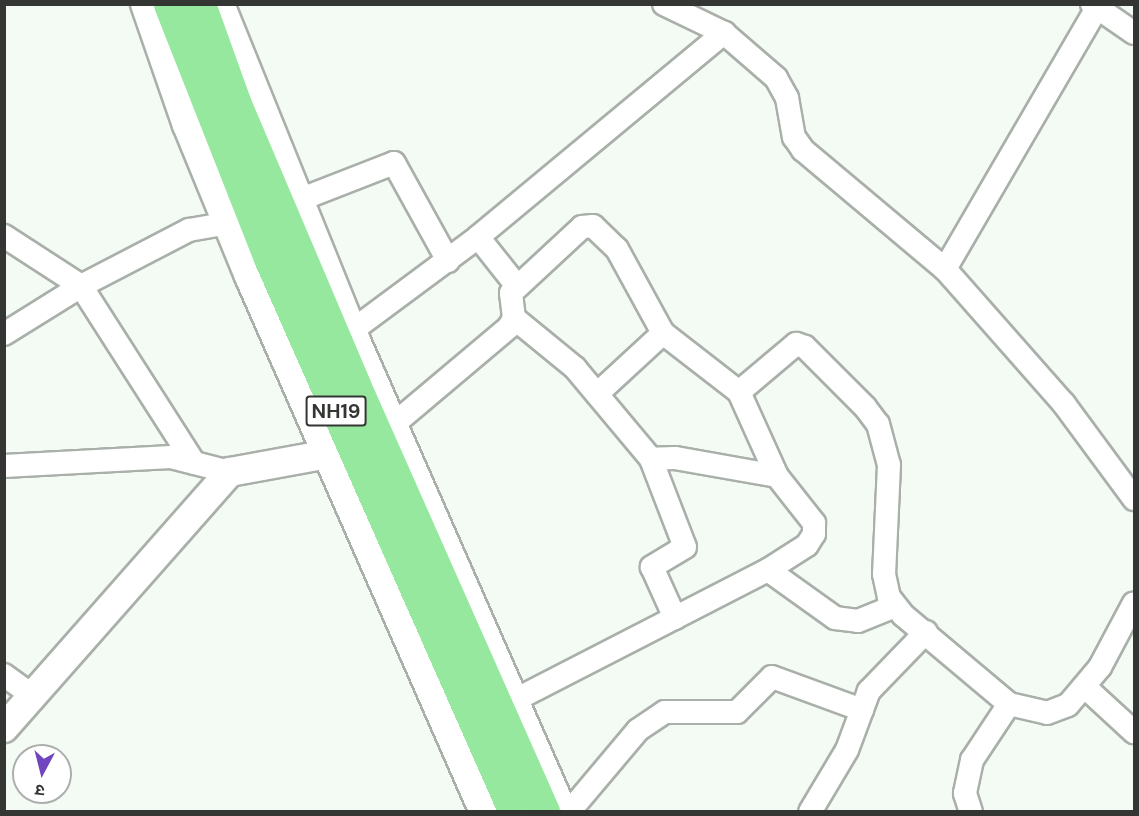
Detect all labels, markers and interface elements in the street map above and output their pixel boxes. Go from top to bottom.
road number: NH19 [304,394,368,428]
north arrow [12,744,72,804]
text: उ [34,779,46,801]

